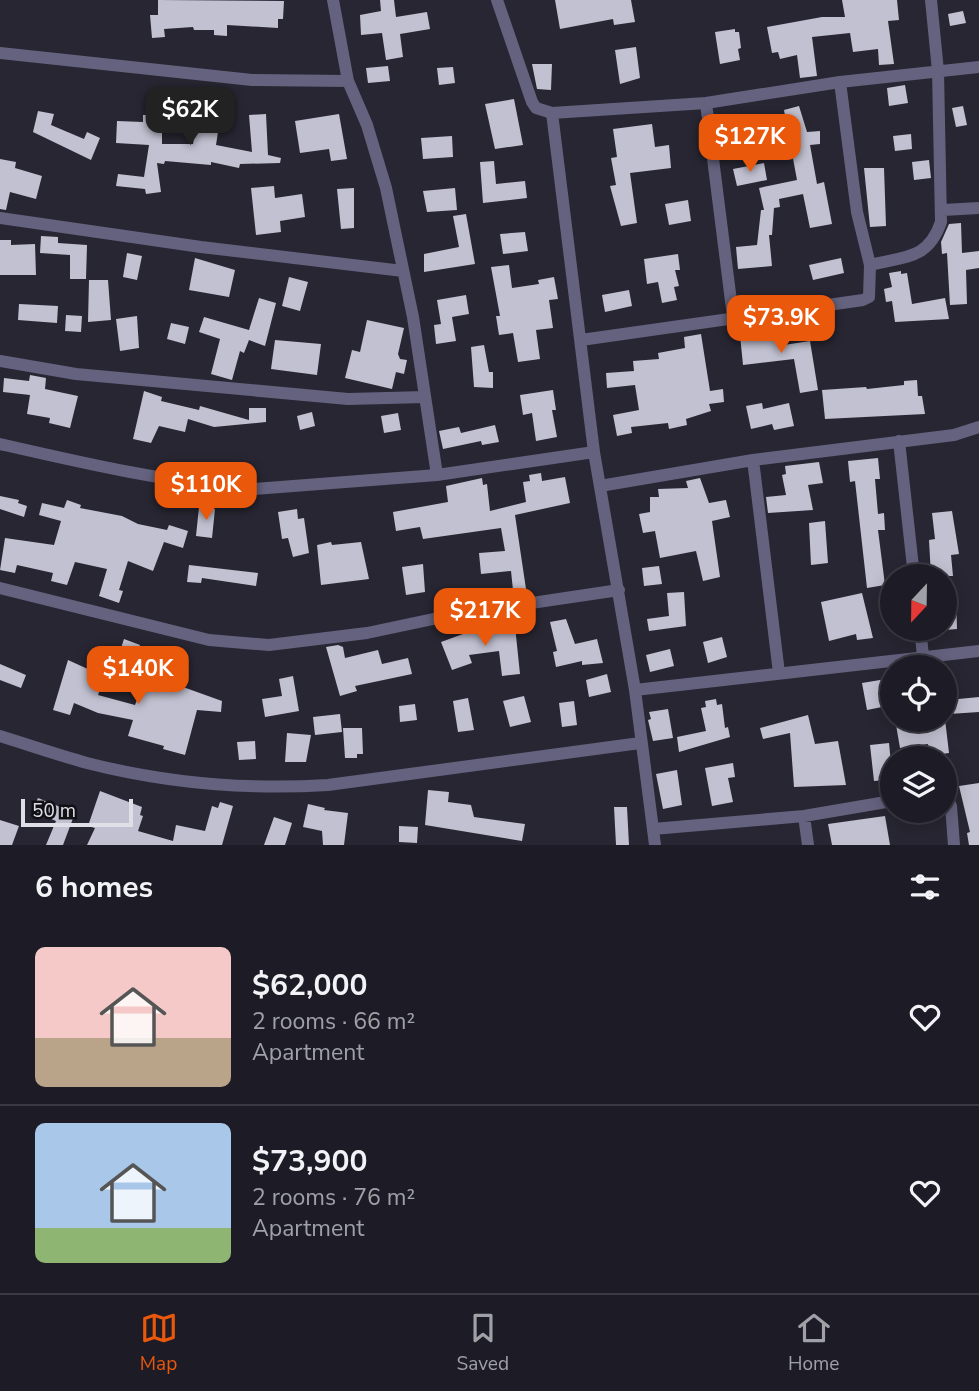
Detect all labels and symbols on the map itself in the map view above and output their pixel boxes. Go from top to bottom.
pin: $62K [149,88,231,147]
pin: $127K [701,114,799,174]
pin: $73.9K [724,296,838,355]
pin: $110K [157,462,255,522]
north arrow [880,564,957,640]
pin: $217K [436,588,534,648]
pin: $140K [89,646,187,706]
scale bar [21,796,133,828]

